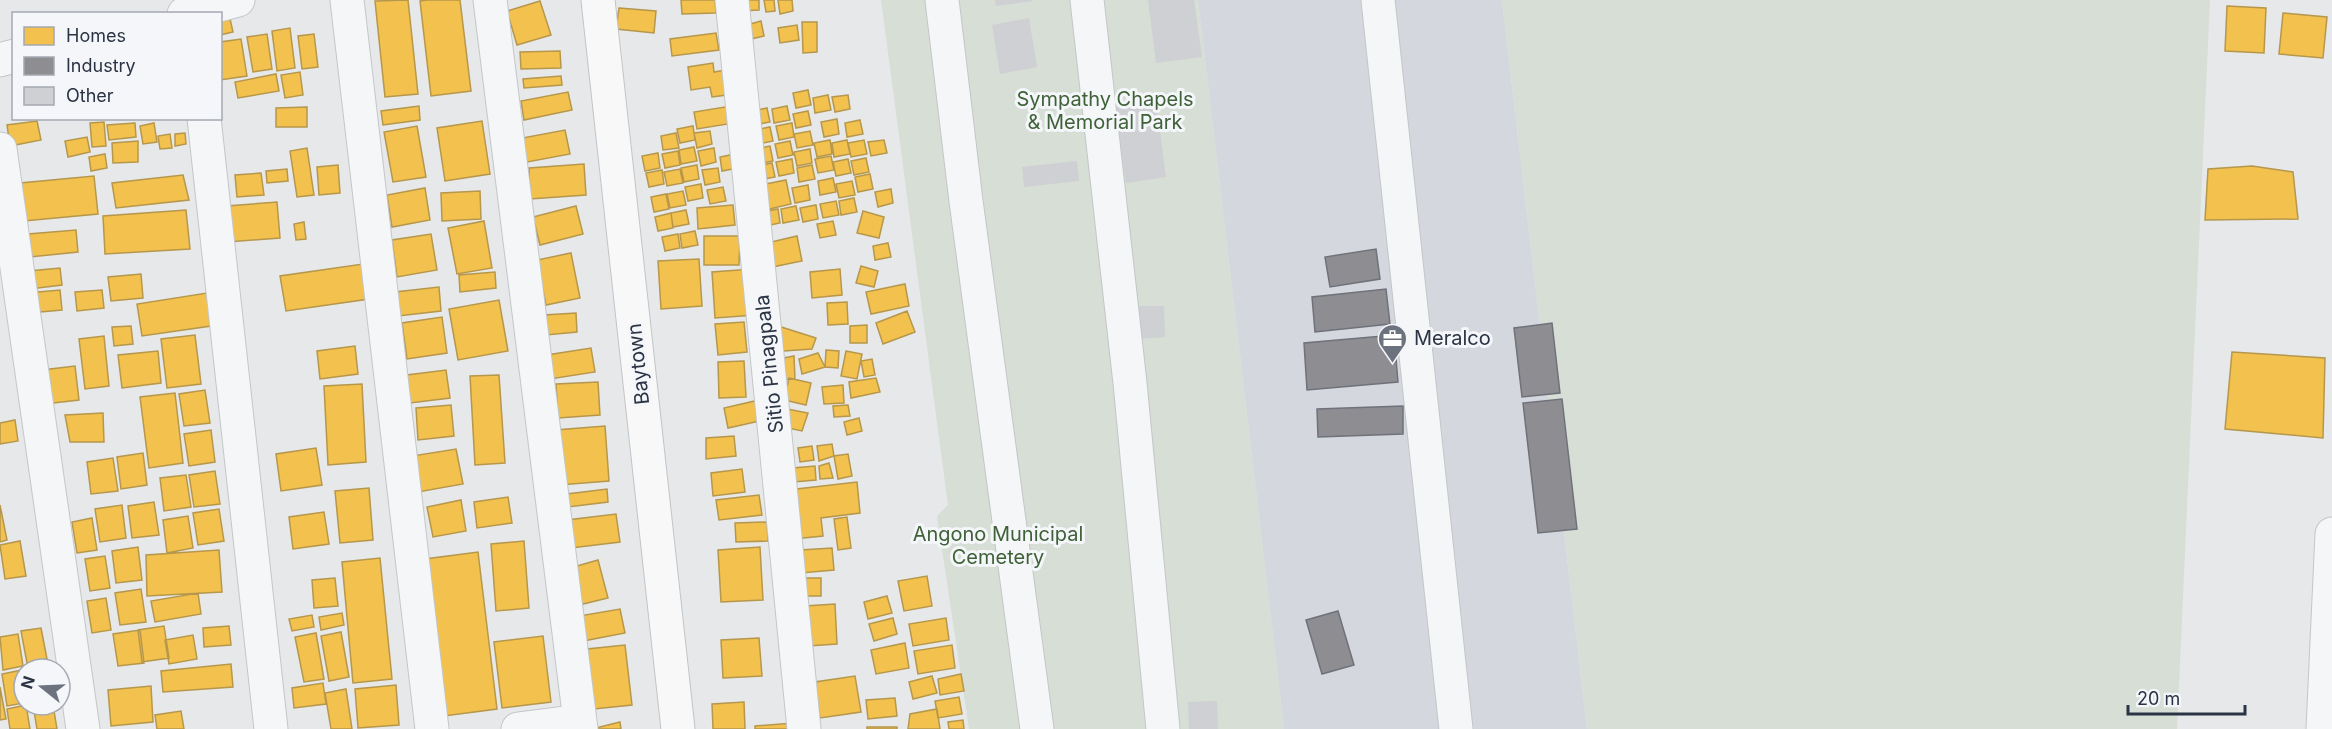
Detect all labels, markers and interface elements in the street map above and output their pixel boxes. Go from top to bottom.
legend [12,12,222,120]
text: Homes [66,25,126,46]
text: Industry [66,55,136,76]
text: Other [66,85,114,106]
park label: Sympathy Chapels & Memorial Park [1016,87,1194,134]
street label: Sitio Pinagpala [750,293,788,435]
street label: Baytown [622,322,654,406]
office icon: Meralco [1377,322,1409,364]
place label: Meralco [1414,326,1491,350]
park label: Angono Municipal Cemetery [913,522,1083,569]
north arrow [12,657,72,717]
text: N [16,673,39,691]
scale bar [2128,678,2245,716]
text: 20 m [2137,688,2180,709]

